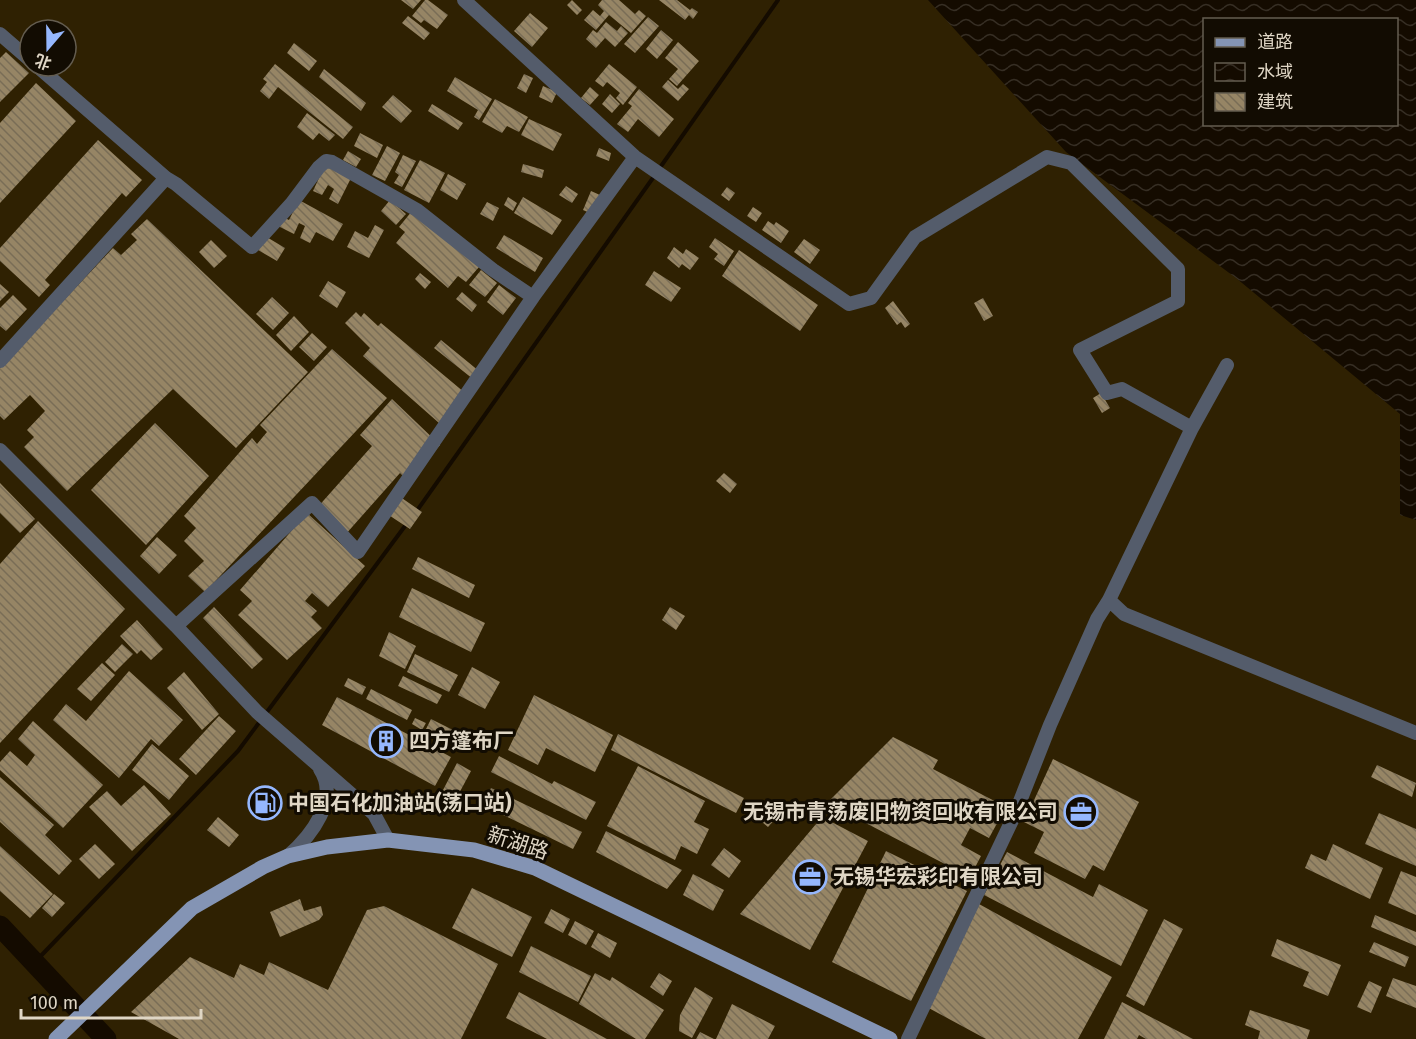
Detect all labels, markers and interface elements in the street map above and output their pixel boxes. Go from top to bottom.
north arrow [18,18,78,78]
legend [1203,18,1398,126]
text: 道路 [1257,31,1293,53]
text: 北 [32,50,54,73]
text: 水域 [1257,61,1293,83]
text: 建筑 [1257,91,1293,113]
building icon: 四方篷布厂 [368,723,404,759]
place label: 四方篷布厂 [409,728,514,754]
fuel station icon: 中国石化加油站(荡口站) [247,785,283,821]
place label: 中国石化加油站(荡口站) [288,790,512,816]
office icon: 无锡市青荡废旧物资回收有限公司 [1063,794,1099,830]
place label: 无锡市青荡废旧物资回收有限公司 [743,799,1058,825]
street label: 新湖路 [484,821,552,865]
office icon: 无锡华宏彩印有限公司 [792,859,828,895]
place label: 无锡华宏彩印有限公司 [833,864,1043,890]
scale bar [21,982,201,1020]
text: 100 m [30,992,78,1014]

